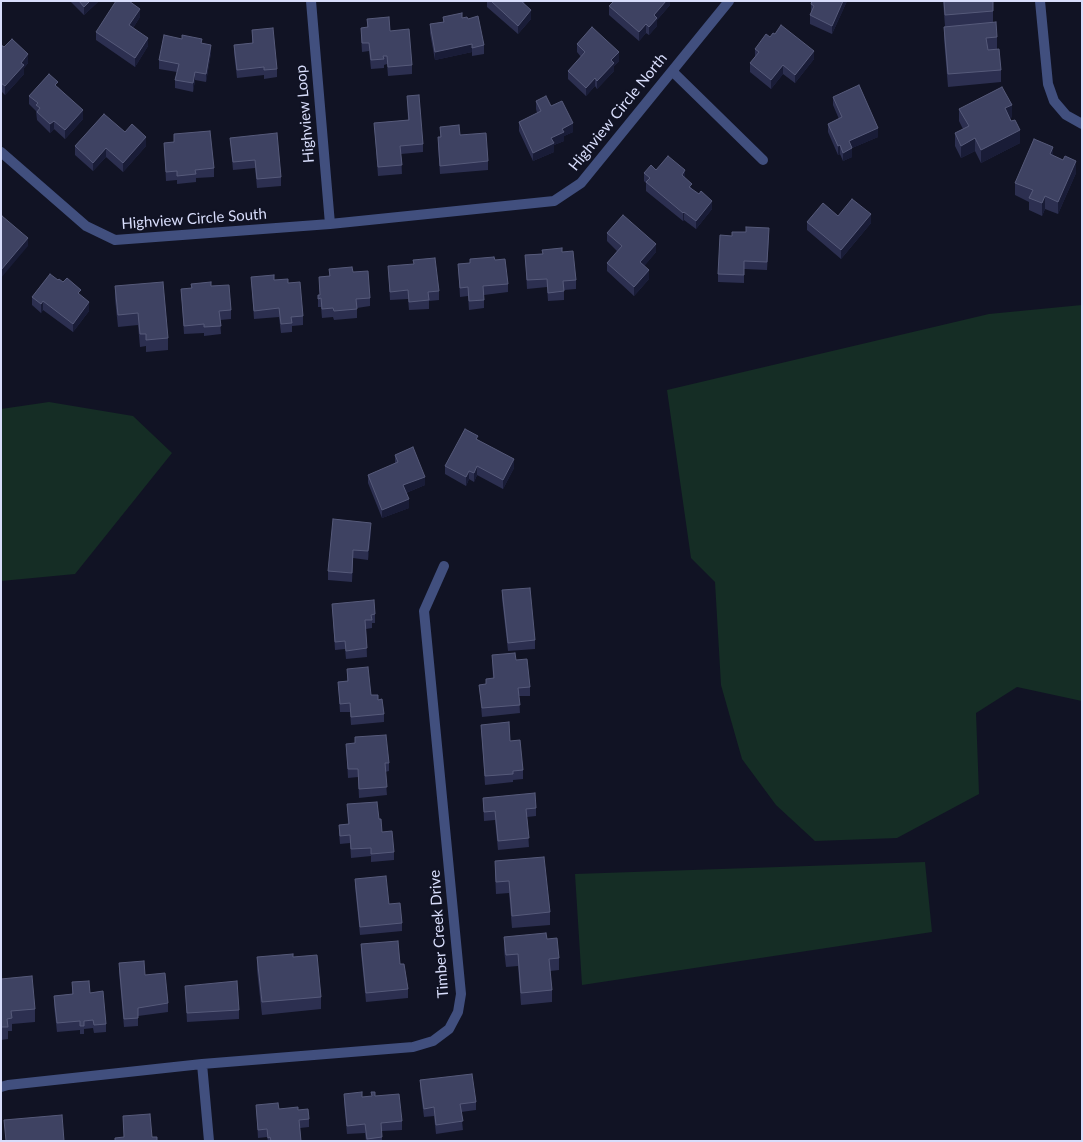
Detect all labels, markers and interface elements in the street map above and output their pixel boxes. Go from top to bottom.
street label: Highview Circle North [565,50,671,174]
street label: Highview Loop [292,64,318,164]
street label: Highview Circle South [121,205,267,233]
street label: Timber Creek Drive [426,869,452,999]

